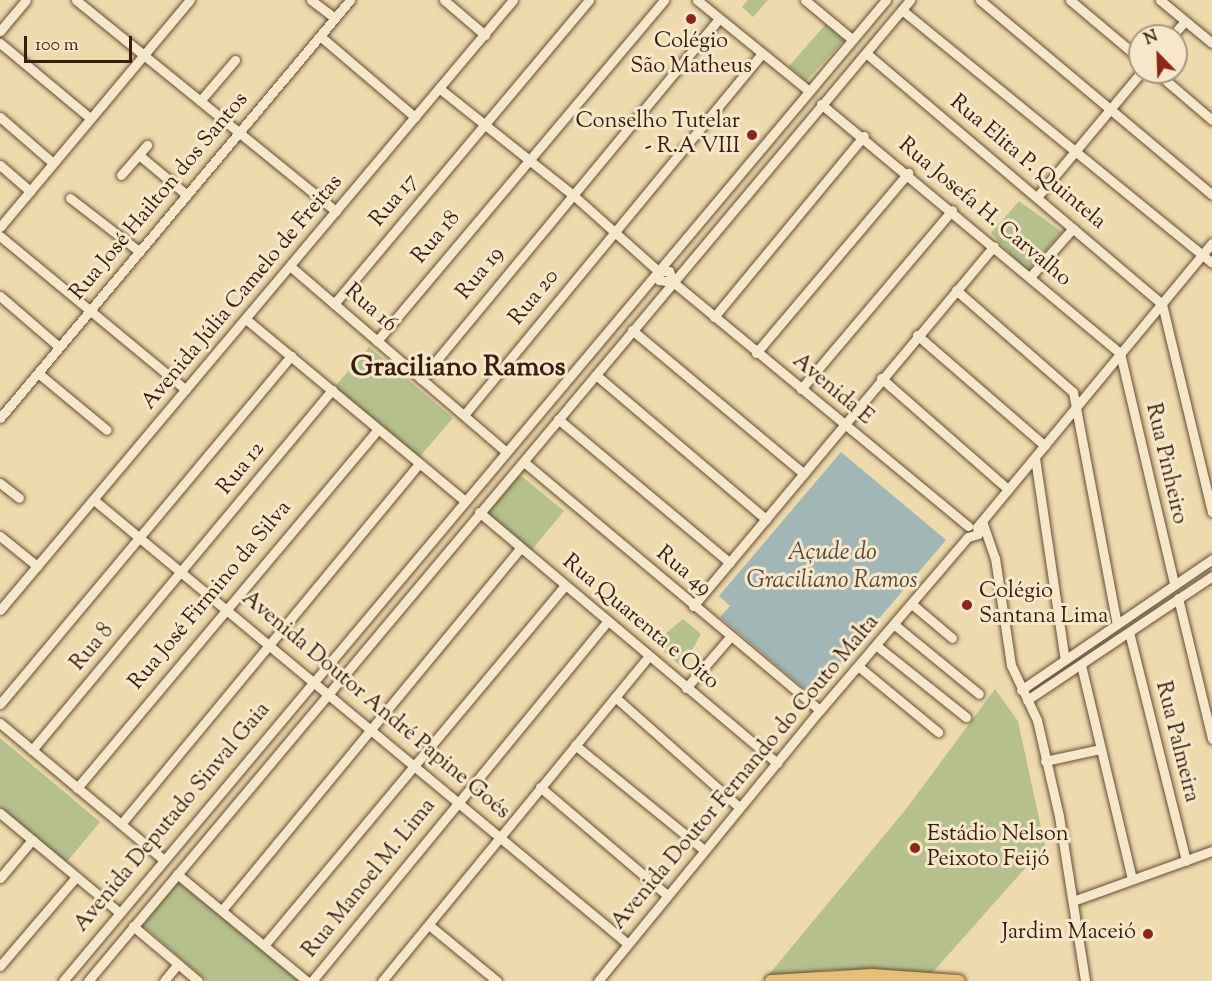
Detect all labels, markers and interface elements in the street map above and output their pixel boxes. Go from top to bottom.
marker: Colégio São Matheus [684,12,698,26]
scale bar [27,24,135,62]
north arrow [1128,24,1188,84]
text: N [1141,26,1162,52]
place label: Colégio São Matheus [630,29,752,80]
text: 100 m [35,33,79,59]
street label: Rua José Hailton dos Santos [65,88,255,306]
street label: Rua Elita P. Quintela [944,90,1110,236]
place label: Conselho Tutelar - R.A VIII [575,109,740,160]
marker: Conselho Tutelar - R.A VIII [745,128,759,142]
street label: Rua Josefa H. Carvalho [892,133,1076,293]
street label: Rua 17 [365,169,425,233]
street label: Avenida Júlia Camelo de Freitas [137,170,349,416]
street label: Rua 18 [407,206,467,270]
street label: Rua 19 [452,242,510,306]
street label: Rua 20 [504,265,566,331]
street label: Rua 16 [338,279,402,339]
street label: Avenida E [786,349,878,431]
district label: Graciliano Ramos [351,351,565,385]
street label: Rua Pinheiro [1138,401,1192,527]
street label: Rua 12 [213,437,271,501]
street label: Rua José Firmino da Silva [124,496,298,696]
water label: Açude do Graciliano Ramos [747,540,917,596]
street label: Rua 49 [650,541,716,603]
street label: Rua Quarenta e Oito [556,550,724,696]
place label: Colégio Santana Lima [979,579,1108,630]
street label: Avenida Doutor André Papine Goés [236,586,514,826]
marker: Colégio Santana Lima [960,598,974,612]
street label: Avenida Doutor Fernando do Couto Malta [606,610,886,936]
street label: Rua 8 [66,619,120,677]
street label: Rua Palmeira [1148,679,1204,805]
street label: Avenida Deputado Sinval Gaia [69,698,277,938]
street label: Rua Manoel M. Lima [298,794,442,964]
place label: Estádio Nelson Peixoto Feijó [927,822,1069,873]
marker: Estádio Nelson Peixoto Feijó [908,841,922,855]
place label: Jardim Maceió [1002,921,1136,947]
marker: Jardim Maceió [1141,927,1155,941]

